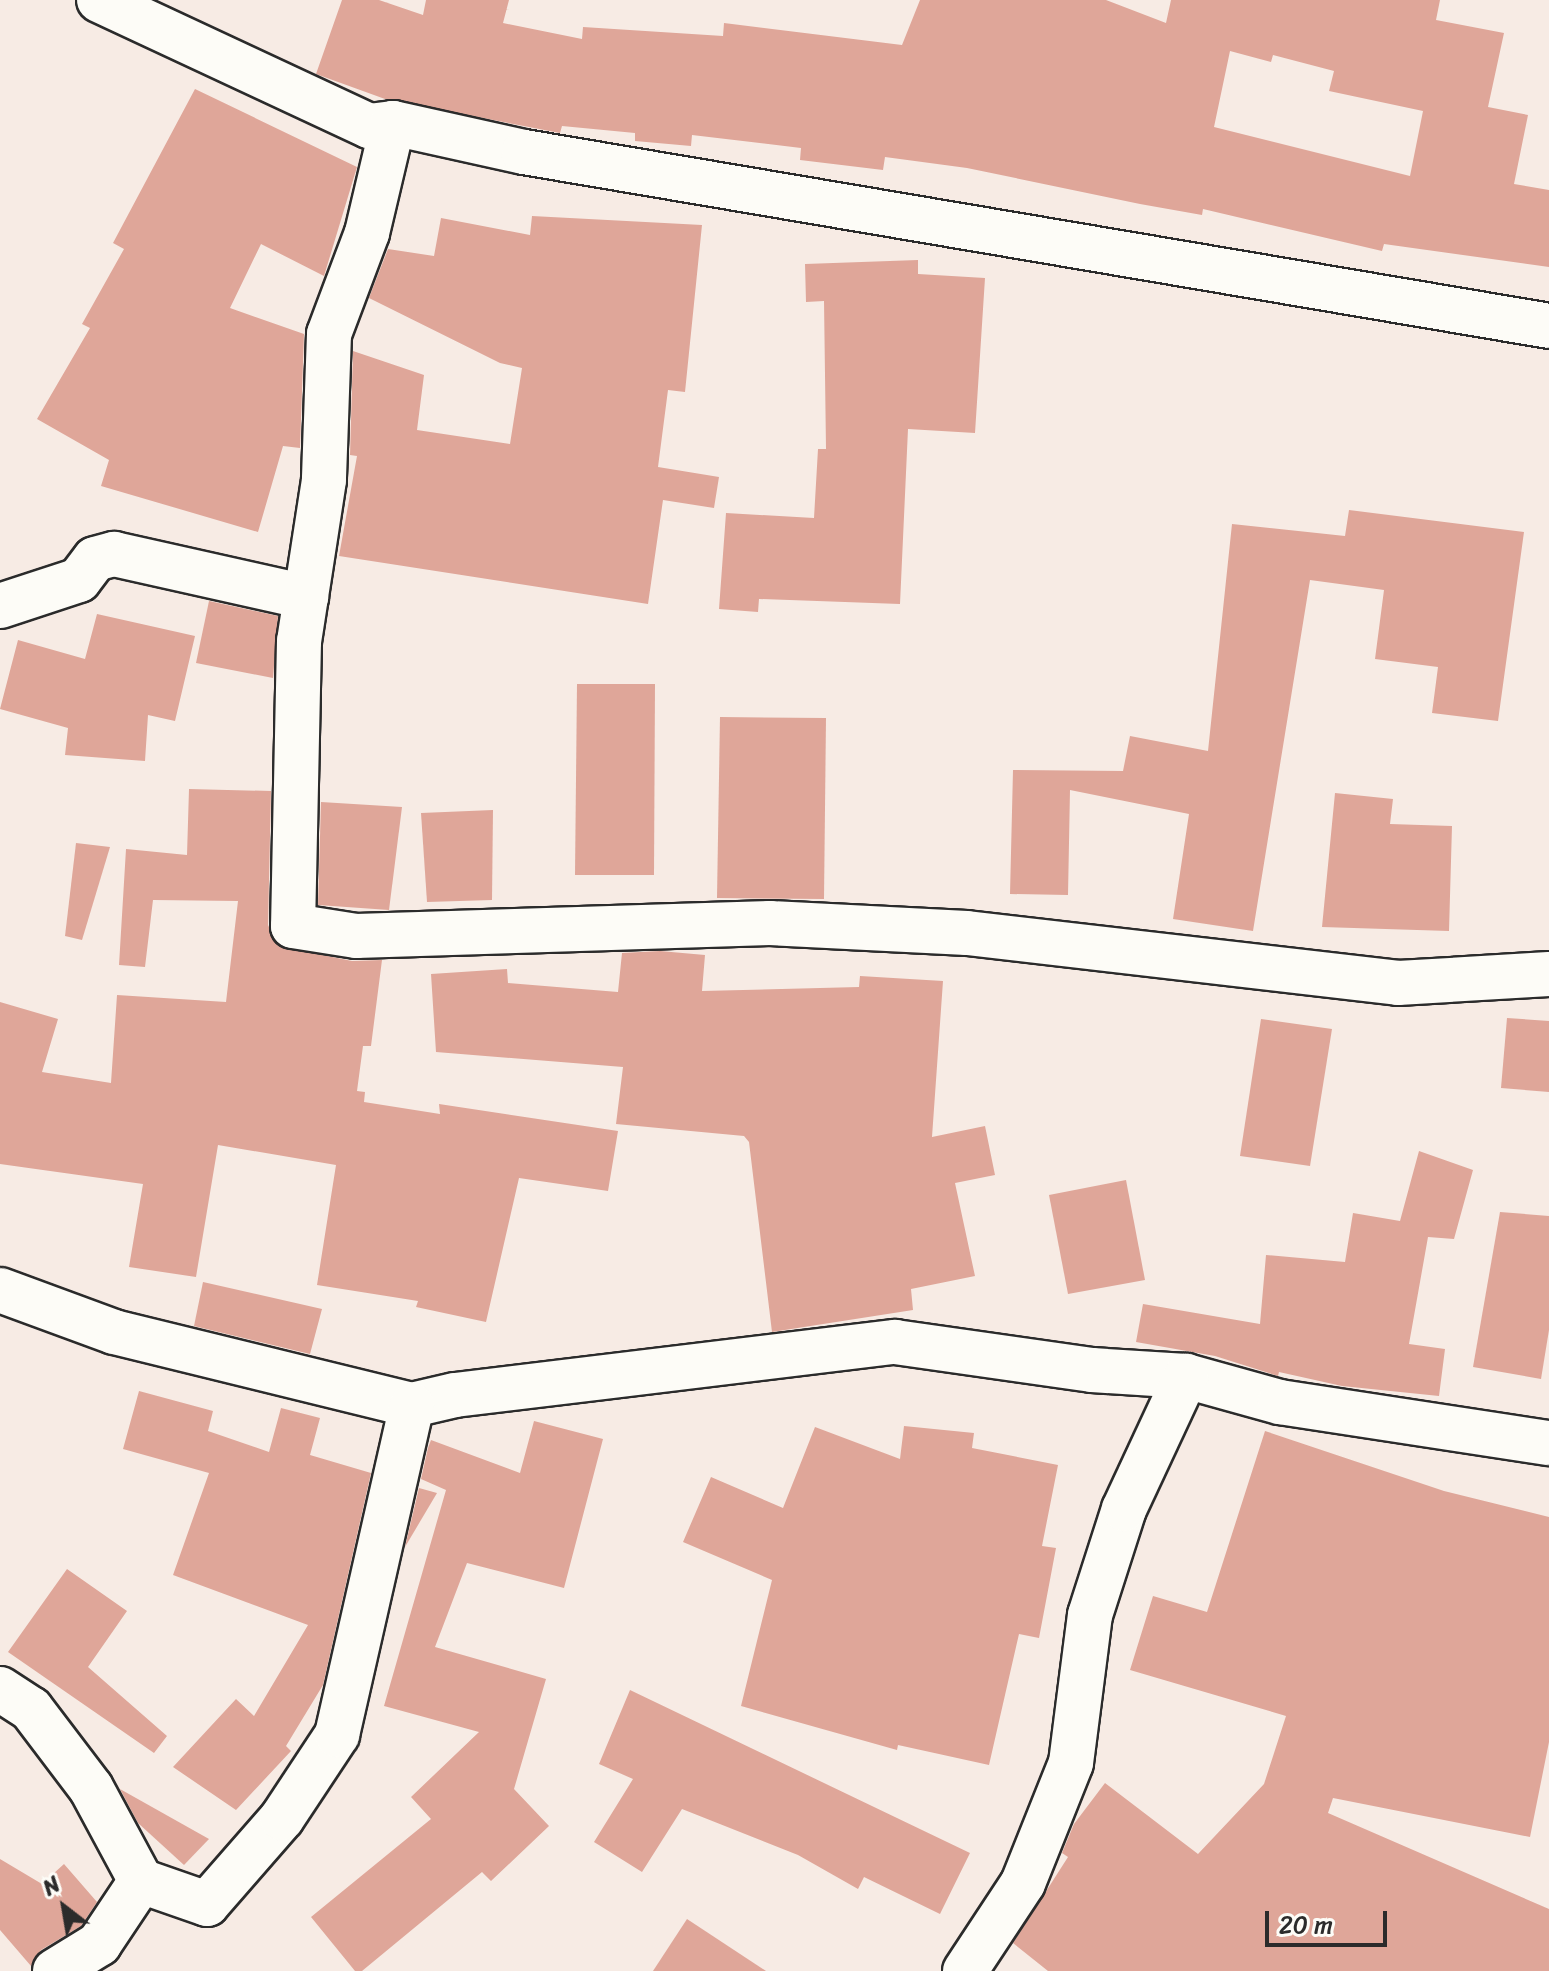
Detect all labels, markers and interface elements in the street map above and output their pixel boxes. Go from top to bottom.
text: N [35,1865,68,1907]
north arrow [24,1867,104,1947]
scale bar [1269,1895,1391,1945]
text: 20 m [1279,1904,1333,1946]

